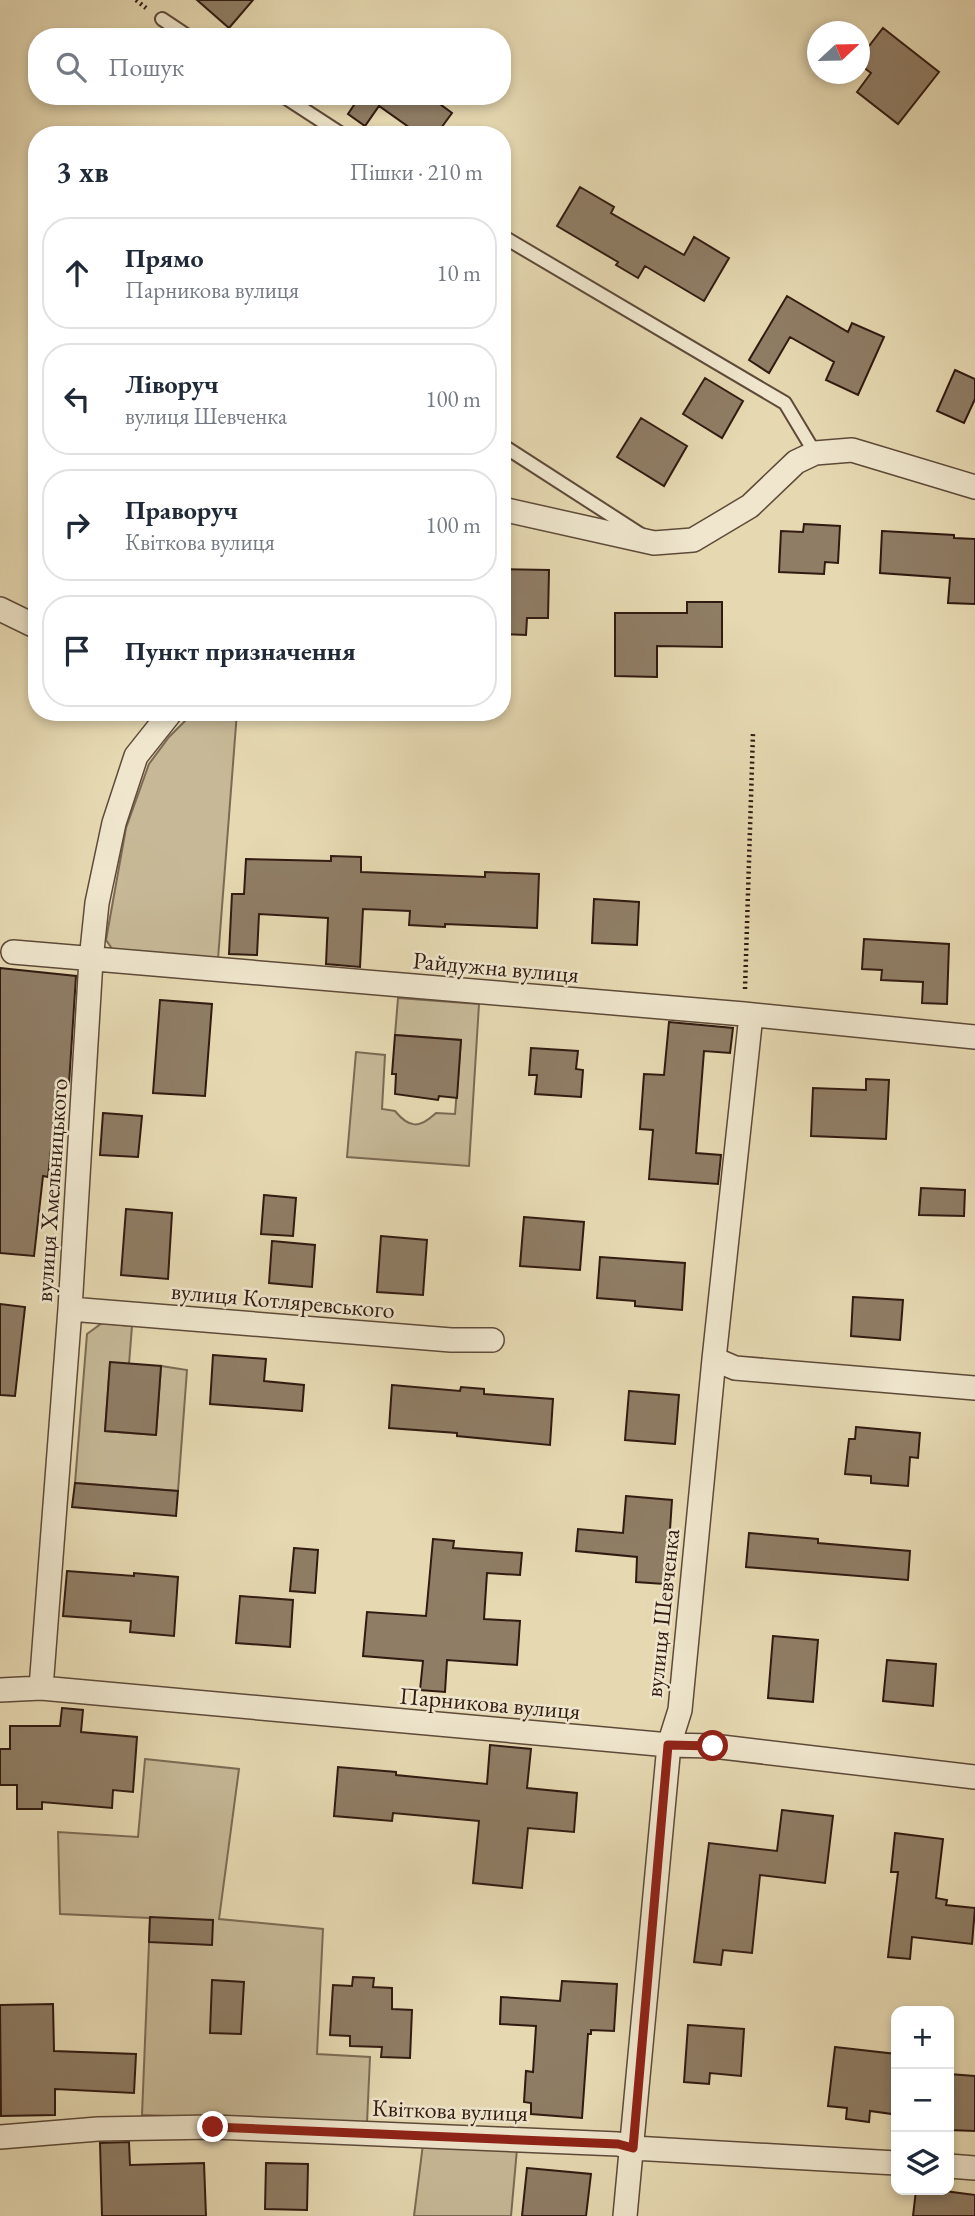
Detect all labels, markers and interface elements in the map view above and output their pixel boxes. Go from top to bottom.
north arrow [807,21,870,84]
search box [28,28,511,105]
icon: search [52,48,90,86]
text: Пошук [108,50,184,84]
text: 3 хв [56,152,109,191]
text: Пішки · 210 m [350,157,483,187]
text: Прямо [125,241,204,275]
icon: ahead [58,254,96,292]
text: 10 m [436,258,481,288]
text: Парникова вулиця [125,275,299,305]
text: Ліворуч [125,367,219,401]
icon: left [58,380,96,418]
text: 100 m [425,384,481,414]
text: вулиця Шевченка [125,401,287,431]
text: Праворуч [125,493,238,527]
icon: right [58,506,96,544]
text: 100 m [425,510,481,540]
text: Квіткова вулиця [125,527,275,557]
icon: arrive [58,632,96,670]
text: Пункт призначення [125,634,356,668]
street label: Райдужна вулиця [412,944,581,990]
street label: вулиця Хмельницького [28,1077,74,1303]
street label: вулиця Котляревського [170,1275,396,1325]
street label: вулиця Шевченка [638,1527,686,1699]
street label: Парникова вулиця [398,1680,582,1726]
route start [697,1730,728,1761]
map controls [891,2006,954,2195]
button: + [891,2006,954,2069]
button: − [891,2069,954,2132]
street label: Квіткова вулиця [371,2092,529,2128]
route end [197,2111,228,2142]
button: layers [891,2132,954,2195]

